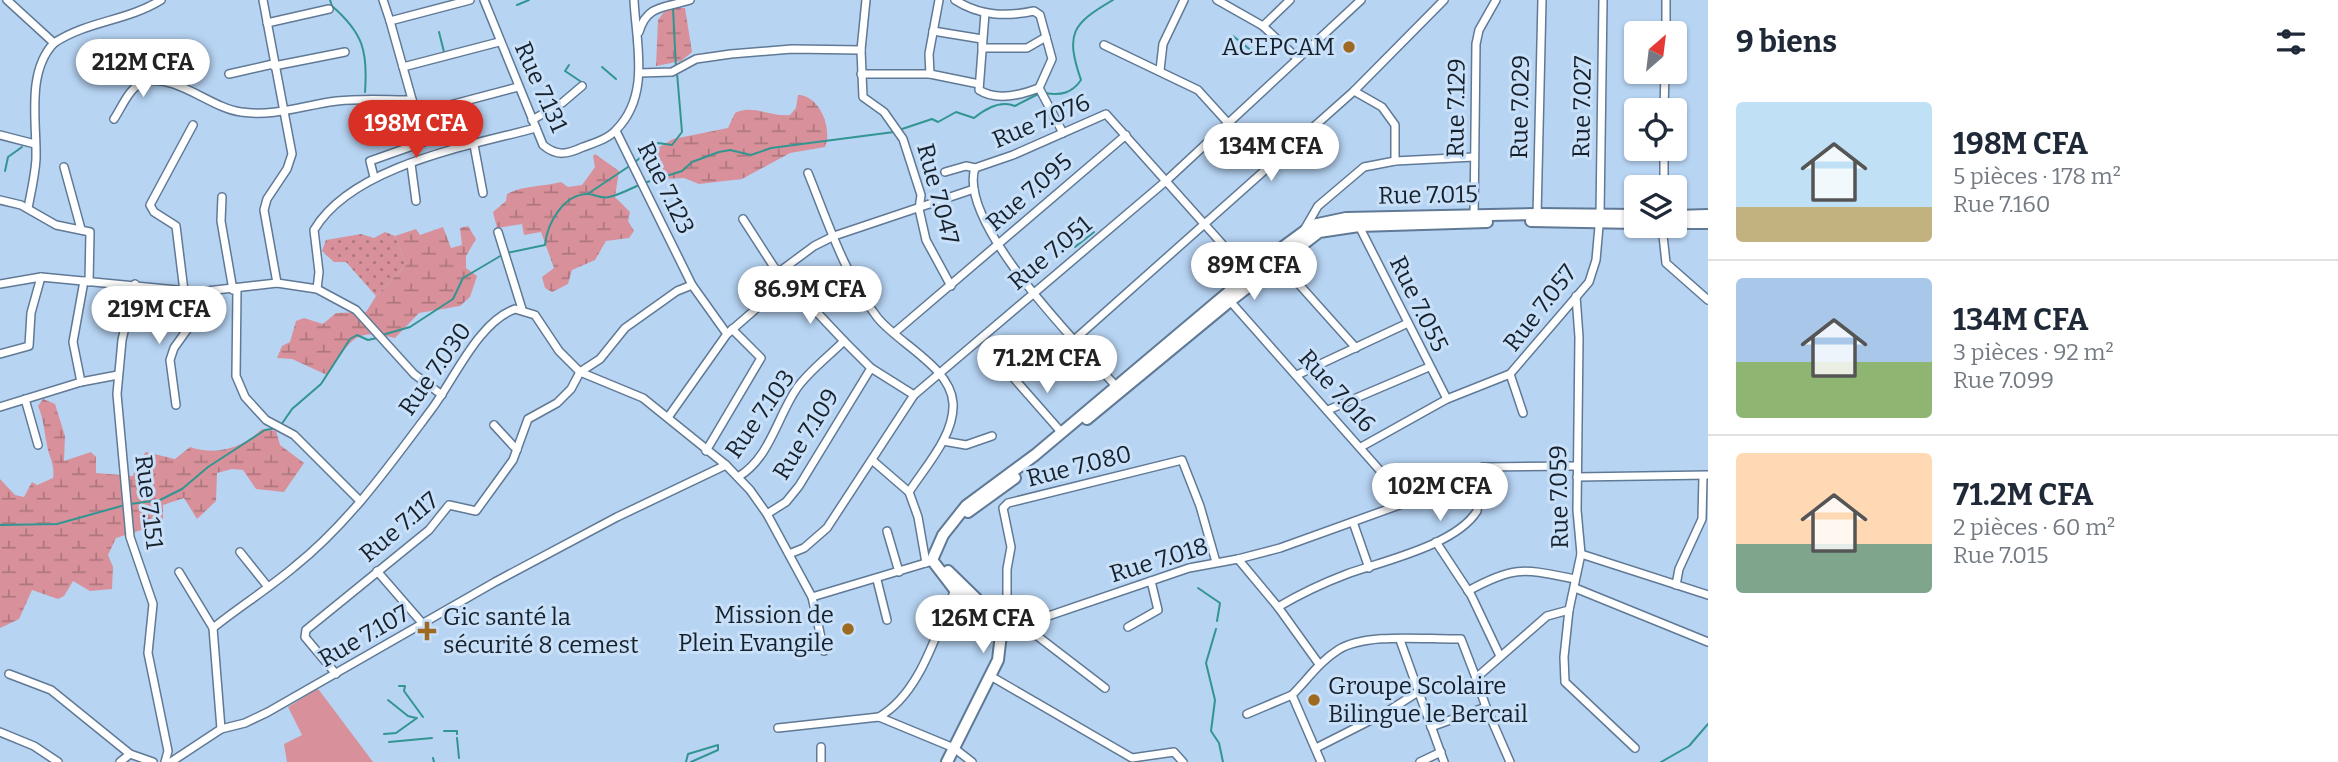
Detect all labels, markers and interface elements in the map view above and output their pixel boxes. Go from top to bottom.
north arrow [1624,21,1687,84]
map controls [1624,21,1687,238]
icon: filters [2272,23,2310,61]
text: 9 biens [1736,24,1837,60]
place label: ACEPCAM [1222,33,1335,61]
street label: Rue 7.131 [509,38,573,137]
marker: ACEPCAM [1341,39,1357,55]
pin: 212M CFA [71,40,215,99]
text: 212M CFA [92,48,194,76]
street label: Rue 7.029 [1505,55,1535,159]
street label: Rue 7.027 [1567,56,1597,158]
street label: Rue 7.129 [1441,58,1471,158]
street label: Rue 7.076 [988,88,1094,154]
button: locate [1624,98,1687,161]
pin: 198M CFA [344,100,488,160]
text: 198M CFA [364,109,468,137]
pin: 134M CFA [1199,124,1343,183]
text: 198M CFA [1953,126,2088,162]
icon: home [1792,130,1876,214]
text: 134M CFA [1219,132,1323,160]
street label: Rue 7.123 [632,137,700,239]
street label: Rue 7.047 [911,141,965,247]
street label: Rue 7.095 [980,147,1078,237]
text: 5 pièces · 178 m² [1953,162,2121,190]
button: layers [1624,175,1687,238]
street label: Rue 7.015 [1378,180,1478,210]
text: Rue 7.160 [1953,190,2051,218]
street label: Rue 7.051 [1003,210,1097,296]
pin: 89M CFA [1189,243,1319,302]
text: 89M CFA [1207,251,1301,279]
street label: Rue 7.055 [1384,252,1454,356]
street label: Rue 7.057 [1498,259,1582,357]
pin: 86.9M CFA [730,266,890,326]
text: 86.9M CFA [754,275,866,303]
pin: 219M CFA [87,286,231,346]
text: 219M CFA [107,295,211,323]
text: 134M CFA [1953,302,2088,338]
icon: home [1792,306,1876,390]
street label: Rue 7.030 [393,317,477,421]
pin: 71.2M CFA [967,336,1127,395]
text: 3 pièces · 92 m² [1953,338,2114,366]
text: 71.2M CFA [993,344,1101,372]
street label: Rue 7.016 [1293,344,1381,438]
street label: Rue 7.103 [719,364,801,464]
text: Rue 7.099 [1953,366,2054,394]
street label: Rue 7.109 [767,383,845,485]
street label: Rue 7.080 [1024,439,1134,493]
street label: Rue 7.059 [1544,445,1574,549]
street label: Rue 7.151 [129,453,169,551]
pin: 102M CFA [1368,463,1512,523]
text: 102M CFA [1388,472,1492,500]
text: 71.2M CFA [1953,477,2093,513]
icon: home [1792,481,1876,565]
street label: Rue 7.117 [354,486,444,568]
text: 2 pièces · 60 m² [1953,513,2115,541]
street label: Rue 7.018 [1106,532,1212,588]
text: Rue 7.015 [1953,541,2049,569]
pin: 126M CFA [911,596,1055,655]
street label: Rue 7.107 [314,599,414,673]
place label: Mission de Plein Evangile [678,601,834,657]
place label: Gic santé la sécurité 8 cemest [443,603,639,659]
text: 126M CFA [931,604,1035,632]
marker: Gic santé la sécurité 8 cemest [417,621,437,641]
marker: Mission de Plein Evangile [840,621,856,637]
place label: Groupe Scolaire Bilingue le Bercail [1328,672,1528,728]
marker: Groupe Scolaire Bilingue le Bercail [1306,692,1322,708]

